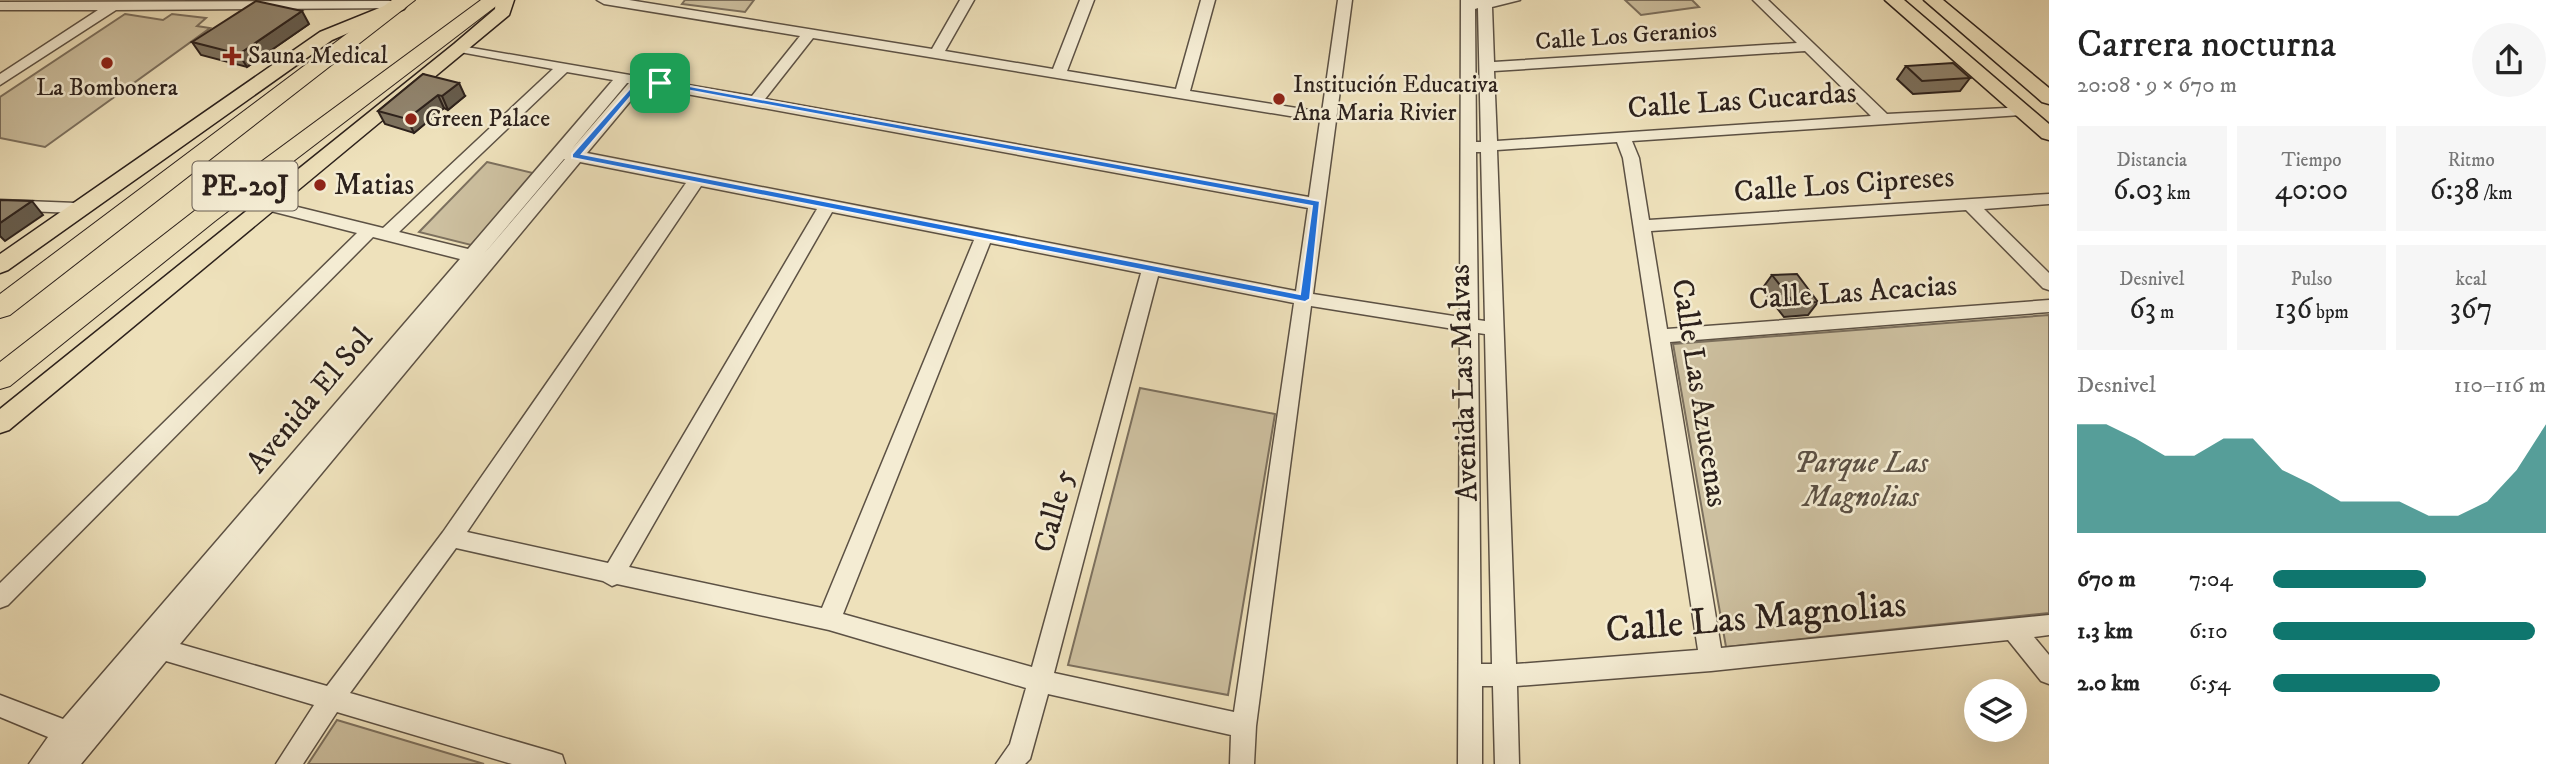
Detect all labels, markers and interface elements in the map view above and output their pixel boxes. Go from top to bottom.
street label: Calle Los Geranios [1534,15,1718,57]
text: Carrera nocturna [2077,21,2336,69]
button: share [2472,23,2546,97]
place label: Sauna Medical [248,41,388,71]
marker: Sauna Medical [222,46,242,66]
pin [630,53,690,113]
marker: La Bombonera [99,55,115,71]
icon: arrive [641,64,679,102]
place label: Institución Educativa Ana Maria Rivier [1293,70,1499,128]
text: 20:08 · 9 × 670 m [2077,71,2237,100]
place label: La Bombonera [36,73,179,103]
street label: Calle Las Cucardas [1626,75,1858,127]
marker: Institución Educativa Ana Maria Rivier [1271,91,1287,107]
place label: Green Palace [425,104,550,134]
marker: Green Palace [403,111,419,127]
text: Distancia [2117,149,2187,172]
text: Tiempo [2281,149,2342,172]
text: Ritmo [2448,149,2495,172]
street label: Calle Los Cipreses [1733,159,1955,211]
road number: PE-20J [192,162,298,210]
place label: Matias [334,167,414,204]
text: 6.03 [2113,172,2163,209]
text: 40:00 [2275,172,2348,209]
text: 6:38 [2430,172,2480,209]
marker: Matias [312,177,328,193]
text: km [2163,182,2191,205]
text: /km [2480,182,2512,205]
street label: Avenida Las Malvas [1441,264,1487,502]
street label: Calle Las Acacias [1748,267,1958,319]
text: Desnivel [2119,268,2184,291]
text: Pulso [2291,268,2332,291]
text: kcal [2456,268,2487,291]
street label: Calle Las Azucenas [1663,276,1735,510]
text: 63 [2129,291,2156,328]
text: 136 [2274,291,2312,328]
text: 367 [2450,291,2492,328]
text: m [2156,301,2174,324]
text: bpm [2312,301,2349,324]
street label: Avenida El Sol [239,321,381,481]
text: Desnivel [2077,371,2156,400]
text: 110–116 m [2454,371,2546,400]
park label: Parque Las Magnolias [1794,445,1929,516]
street label: Calle 5 [1026,465,1084,557]
text: 670 m [2077,565,2136,594]
text: 7:04 [2189,565,2233,594]
street label: Calle Las Magnolias [1604,581,1908,655]
text: 1.3 km [2077,617,2133,646]
text: 6:10 [2189,617,2228,646]
text: 2.0 km [2077,669,2140,698]
text: 6:54 [2189,669,2230,698]
map controls [1964,679,2027,742]
button: layers [1964,679,2027,742]

